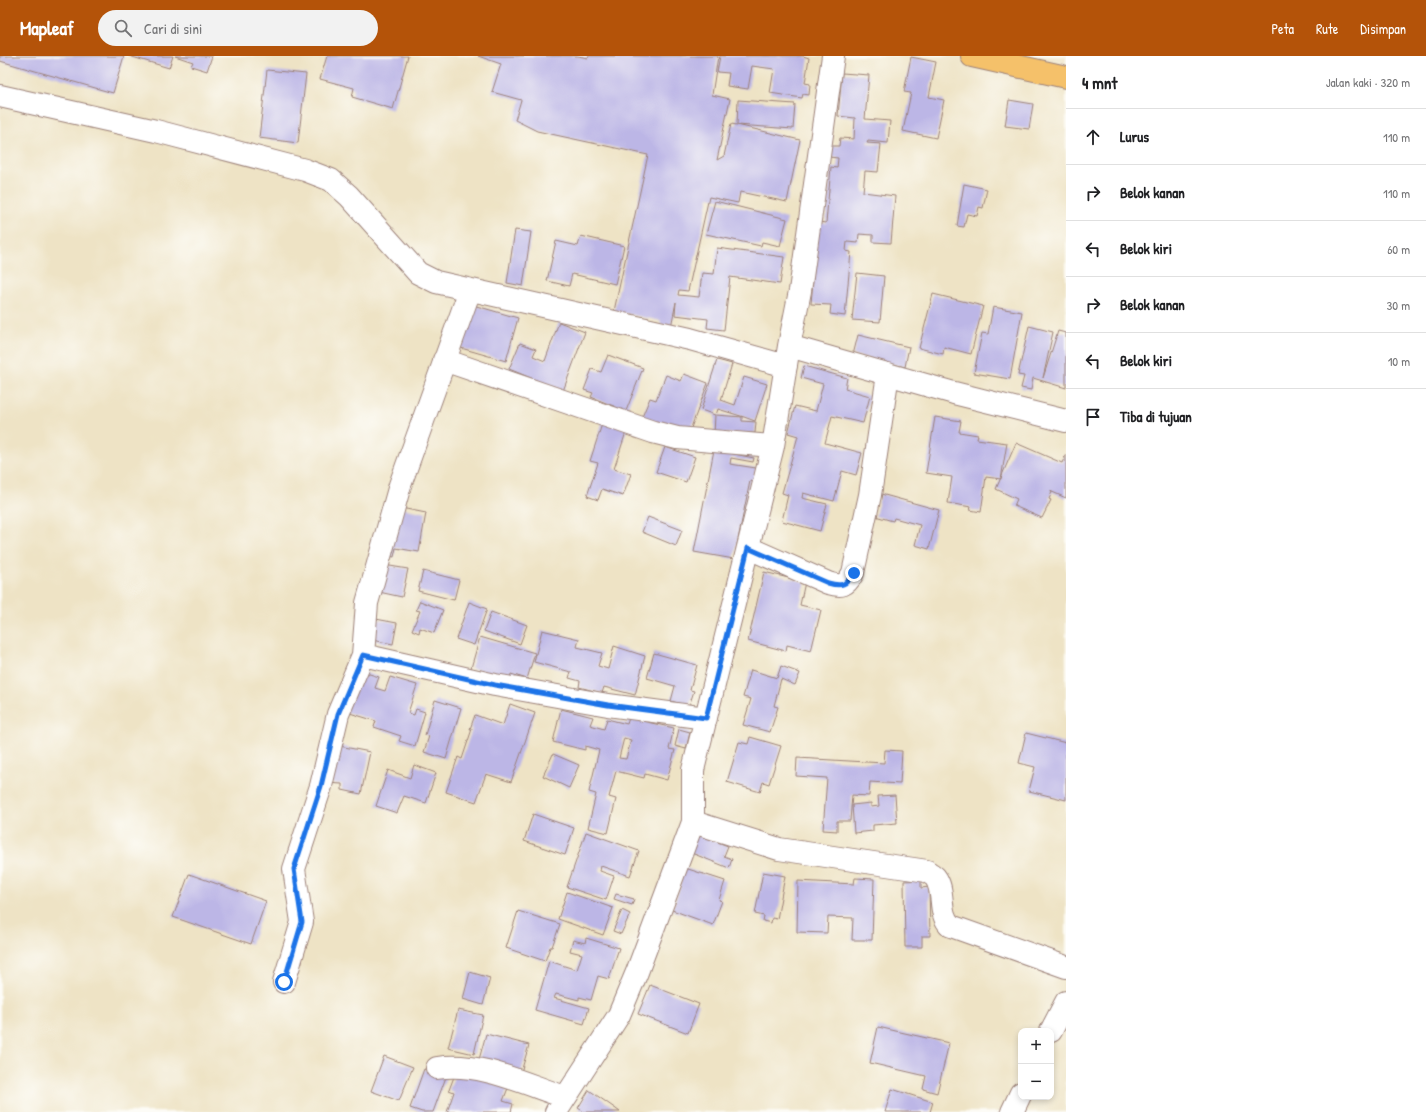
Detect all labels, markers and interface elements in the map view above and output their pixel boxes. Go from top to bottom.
search box [98,10,378,46]
text: Mapleaf [20,15,74,41]
icon: search [112,17,134,39]
text: Cari di sini [144,18,202,39]
text: Peta [1271,19,1294,38]
text: Rute [1316,19,1338,38]
text: Disimpan [1360,19,1406,38]
text: 4 mnt [1082,71,1117,94]
text: Jalan kaki · 320 m [1326,73,1410,91]
icon: ahead [1082,126,1104,148]
text: Lurus [1120,126,1149,147]
text: 110 m [1383,128,1410,146]
icon: right [1082,182,1104,204]
text: Belok kanan [1120,182,1185,203]
text: 110 m [1383,184,1410,202]
icon: left [1082,238,1104,260]
text: Belok kiri [1120,238,1172,259]
text: 60 m [1387,240,1410,258]
icon: right [1082,294,1104,316]
text: Belok kanan [1120,294,1185,315]
text: 30 m [1387,296,1410,314]
icon: left [1082,350,1104,372]
text: Belok kiri [1120,350,1172,371]
text: 10 m [1388,352,1410,370]
icon: arrive [1082,406,1104,428]
text: Tiba di tujuan [1120,406,1192,427]
route end [845,564,863,582]
route start [275,973,293,991]
map controls [1018,1028,1054,1100]
button: + [1018,1028,1054,1064]
button: − [1018,1064,1054,1100]

